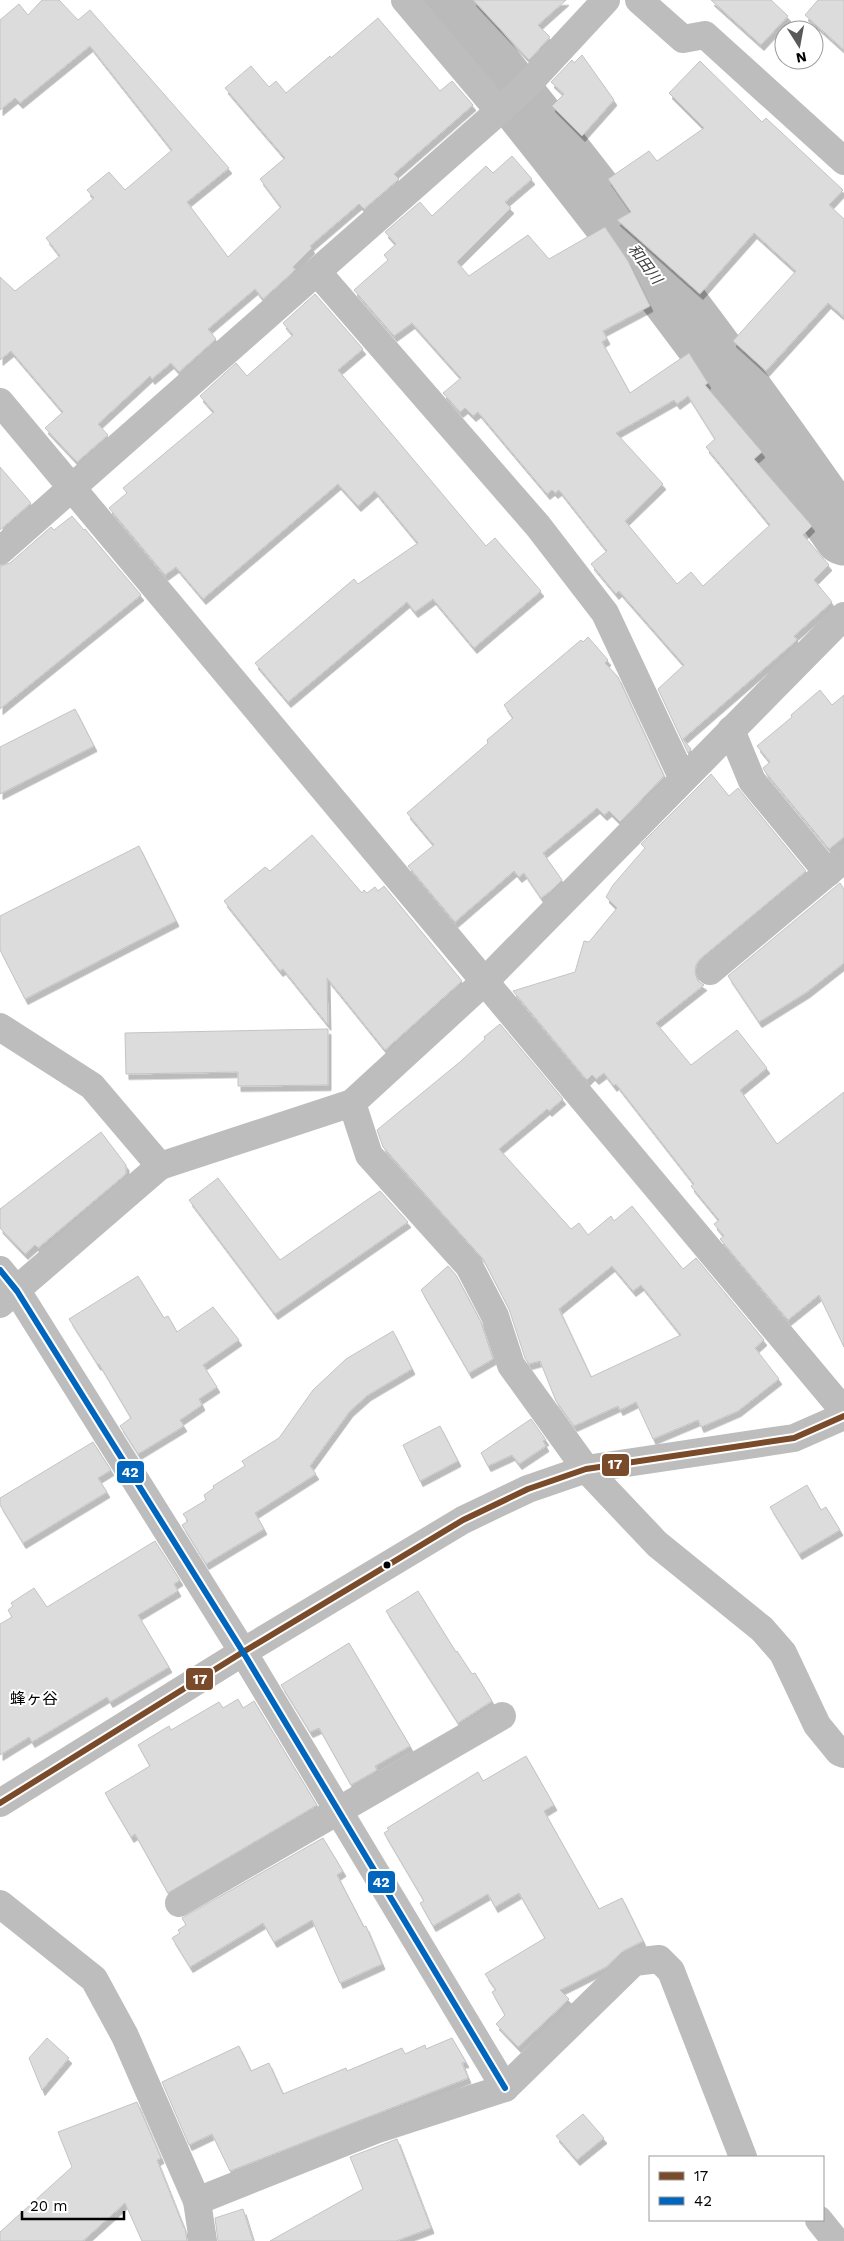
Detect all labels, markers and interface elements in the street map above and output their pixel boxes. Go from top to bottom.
north arrow [774,20,824,70]
text: N [795,49,808,67]
water label: 和田川 [624,241,667,289]
line badge: 17 [601,1453,630,1477]
text: 17 [608,1456,623,1472]
line badge: 42 [116,1460,145,1484]
text: 42 [121,1464,139,1480]
unlabelled marker [382,1560,392,1570]
line badge: 17 [185,1667,214,1691]
text: 17 [193,1671,208,1687]
district label: 蜂ヶ谷 [10,1689,58,1708]
line badge: 42 [367,1870,396,1894]
text: 42 [372,1874,390,1890]
legend [649,2156,824,2221]
text: 17 [694,2167,708,2185]
scale bar [22,2188,125,2220]
text: 42 [694,2192,712,2210]
text: 20 m [30,2197,68,2215]

